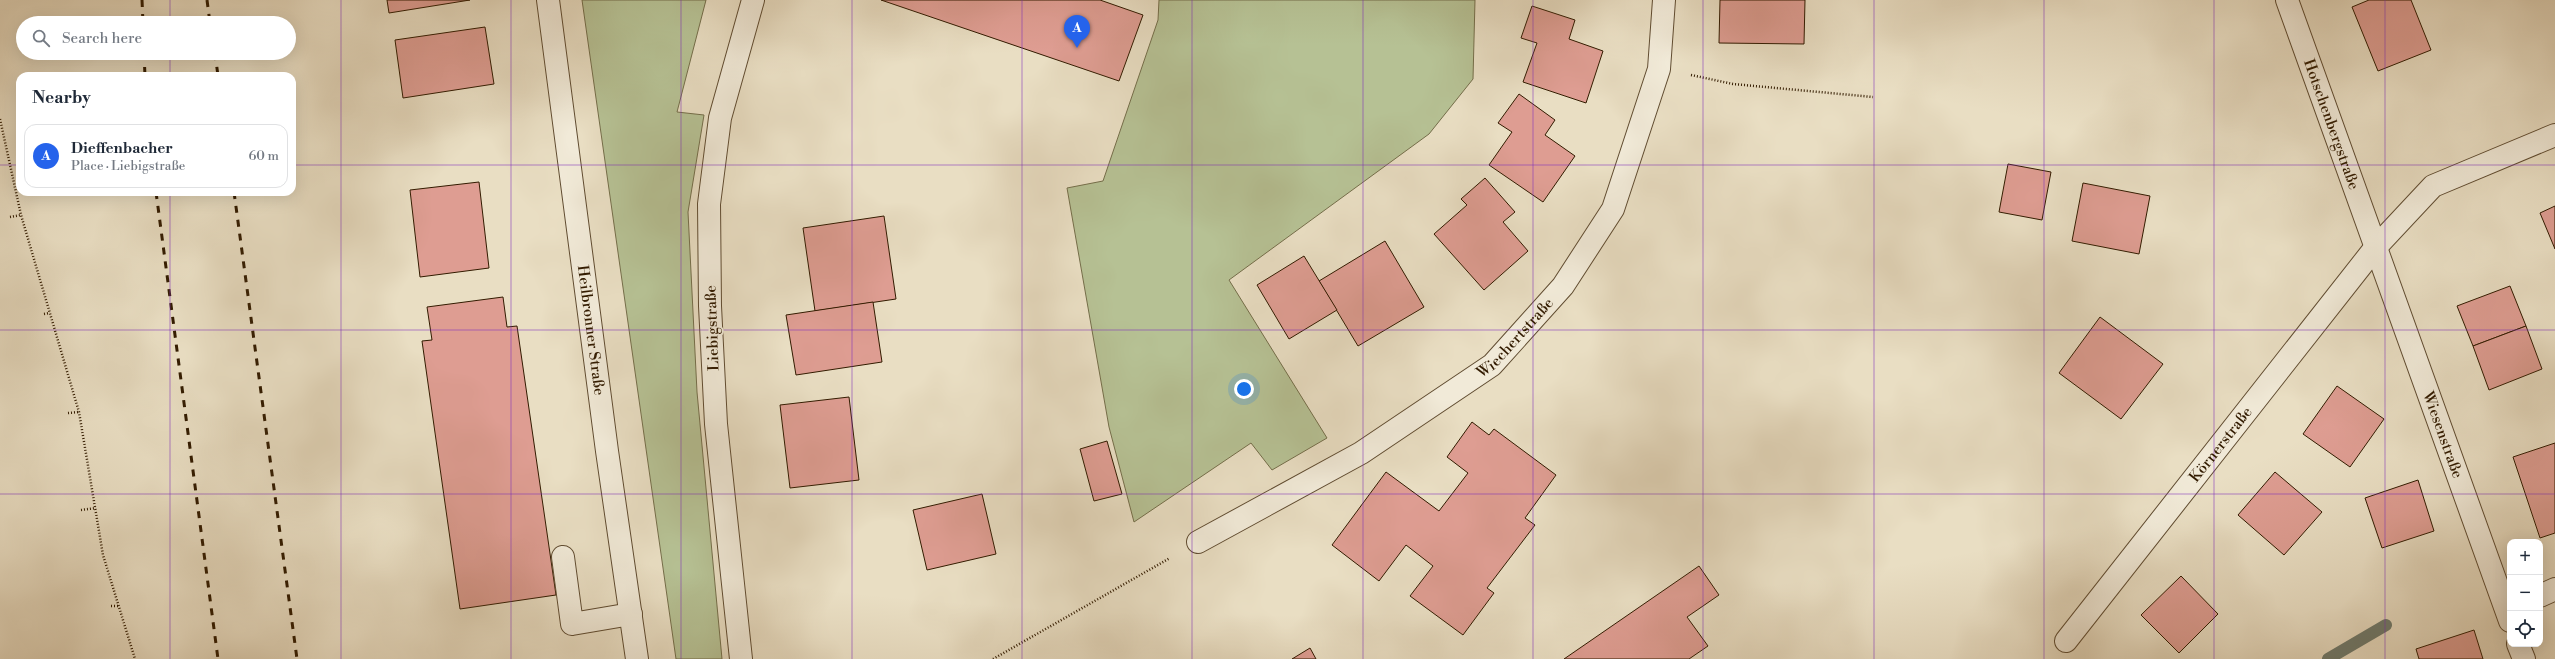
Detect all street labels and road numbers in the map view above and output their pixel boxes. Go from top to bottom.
street label: Hotschenbergstraße [2299,56,2363,192]
street label: Heilbronner Straße [573,264,609,397]
street label: Liebigstraße [702,285,723,371]
street label: Wiechertstraße [1472,294,1558,383]
street label: Wiesenstraße [2418,388,2467,481]
street label: Körnerstraße [2185,403,2257,486]

